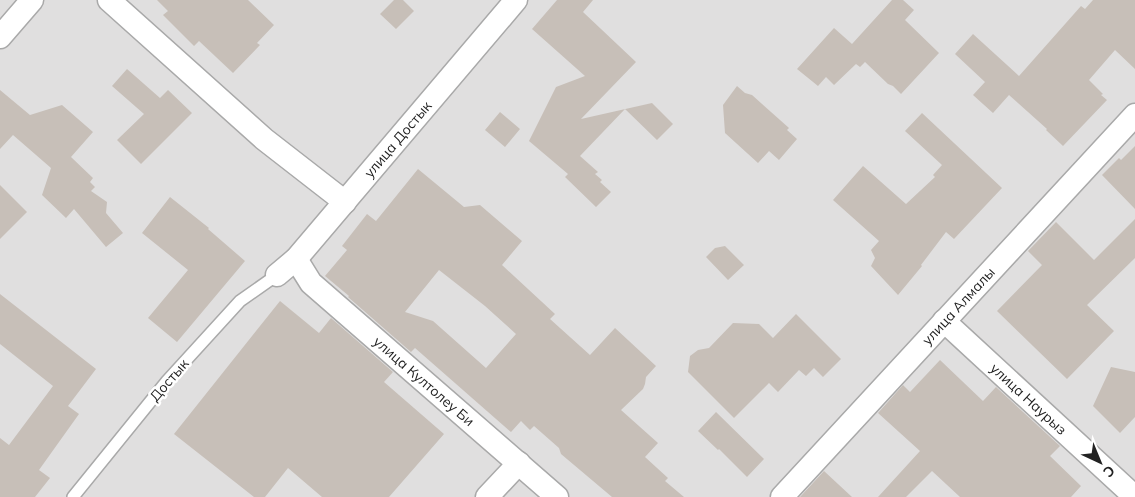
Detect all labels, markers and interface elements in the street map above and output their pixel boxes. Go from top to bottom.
street label: улица Достык [360,97,436,181]
street label: улица Алмалы [918,263,999,349]
street label: улица Култолеу Би [370,332,478,430]
street label: Достык [146,355,193,405]
street label: улица Наурыз [987,359,1070,439]
north arrow [1075,437,1125,487]
text: С [1099,462,1119,481]

